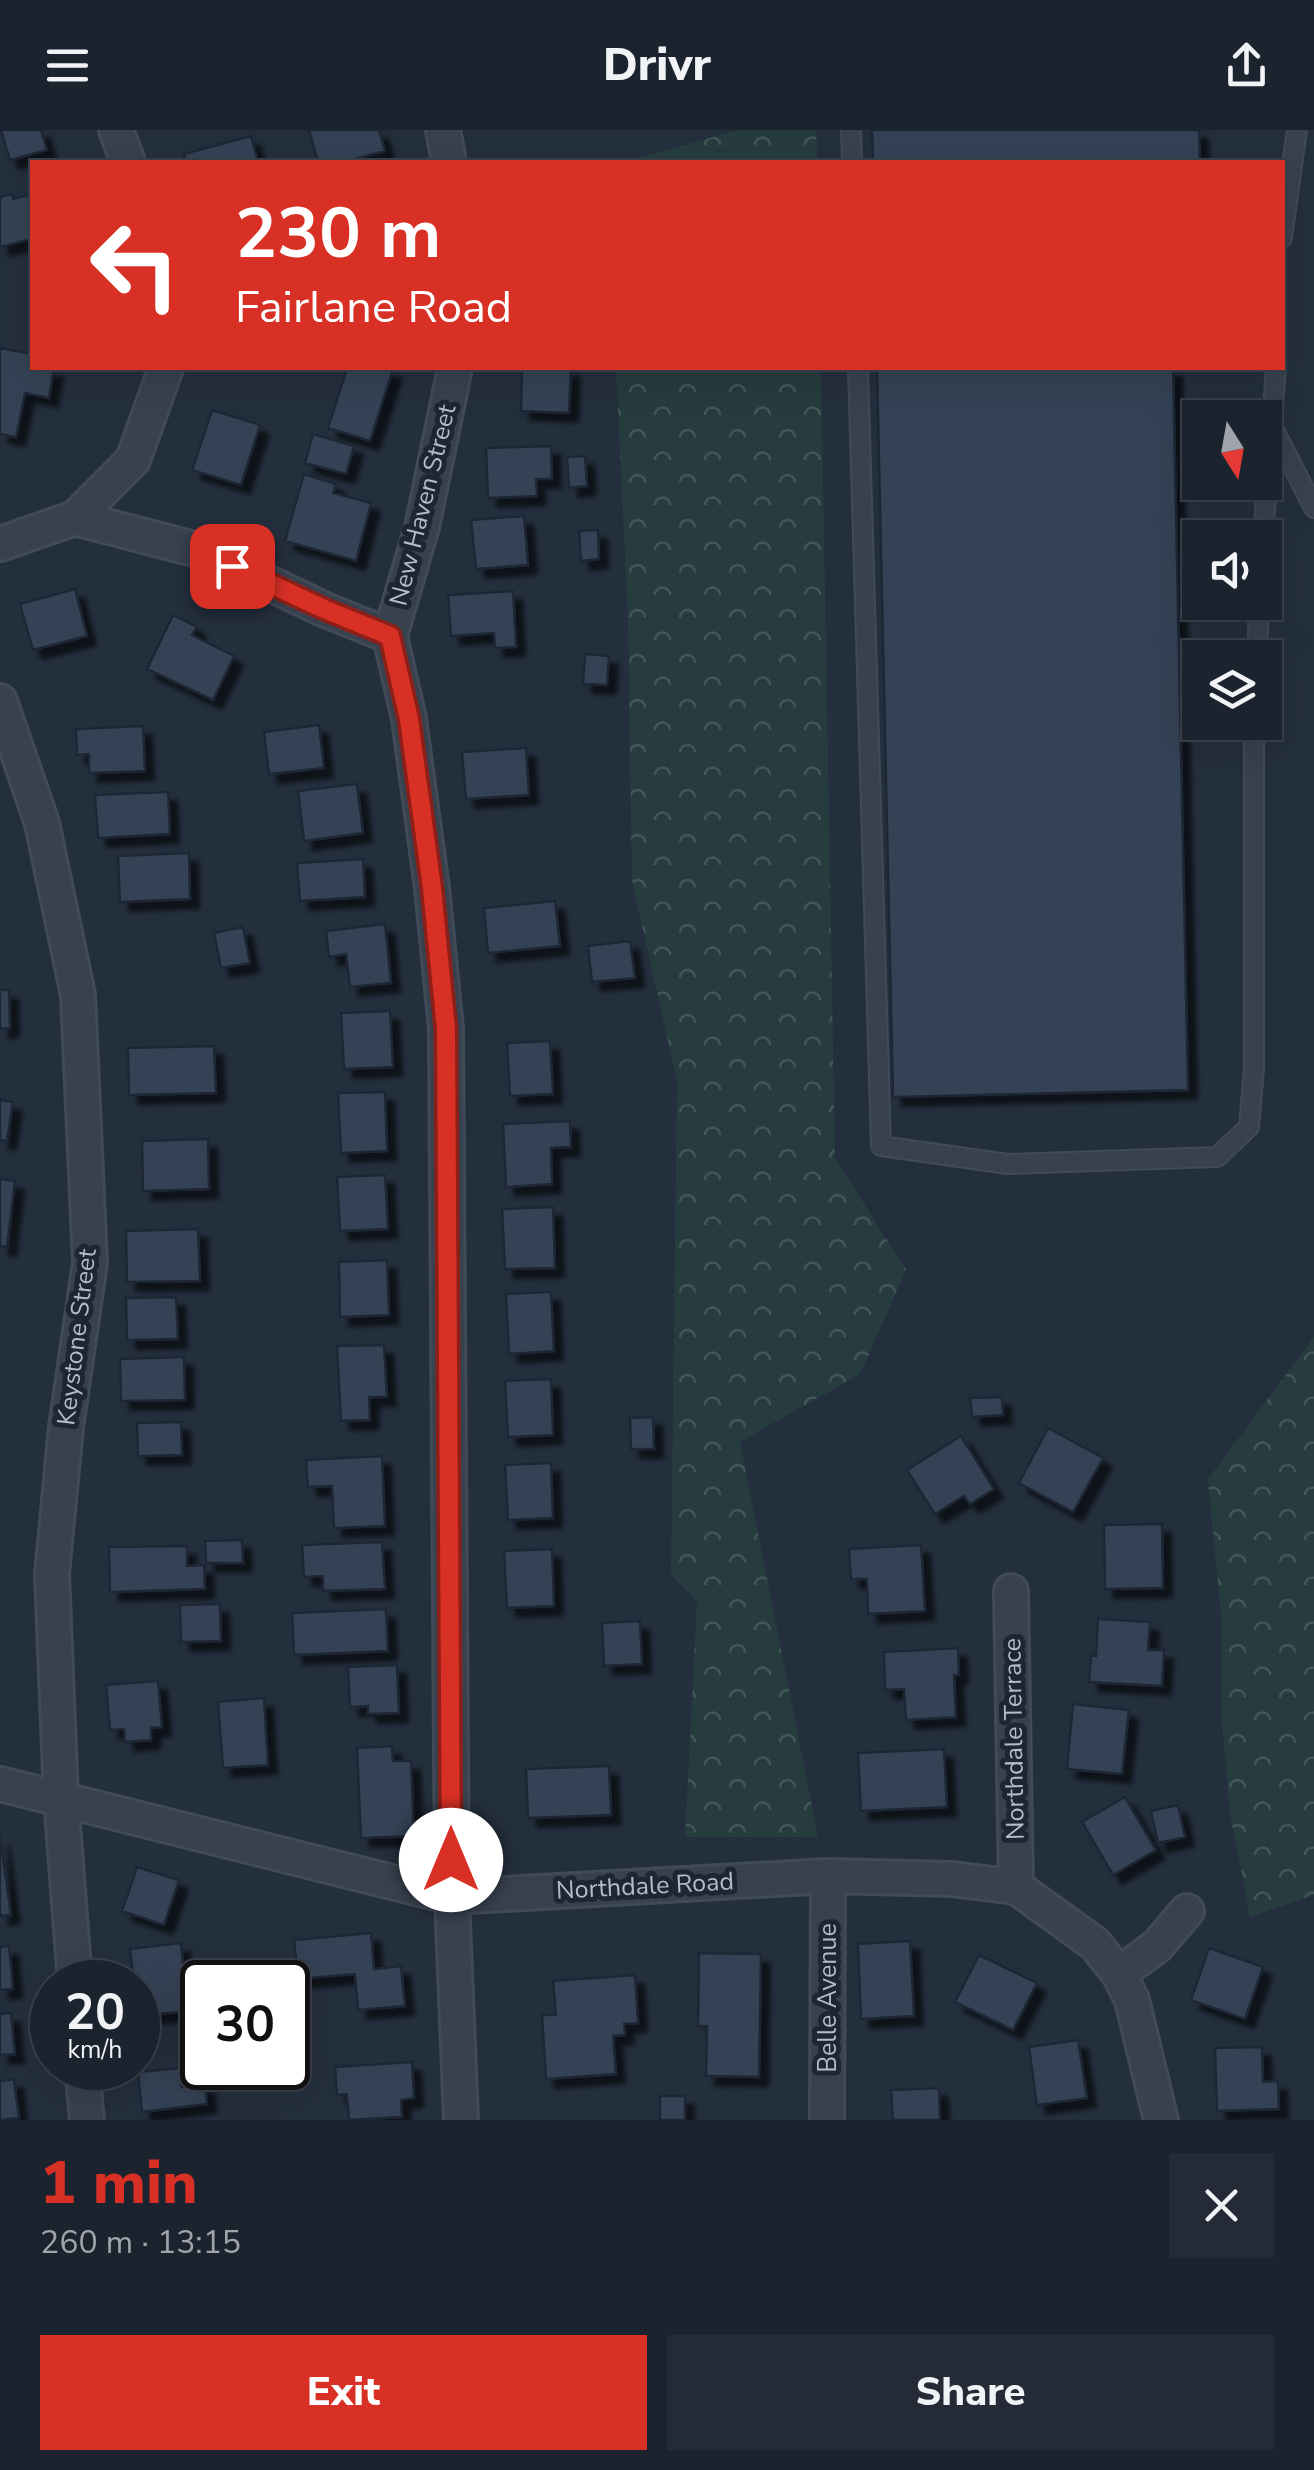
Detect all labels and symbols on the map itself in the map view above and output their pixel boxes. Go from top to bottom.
north arrow [1182,400,1282,500]
street label: New Haven Street [382,401,464,609]
pin [190,524,275,609]
street label: Keystone Street [49,1247,105,1427]
street label: Northdale Terrace [995,1638,1033,1840]
position arrow [399,1808,503,1912]
street label: Northdale Road [555,1864,735,1908]
street label: Belle Avenue [811,1923,845,2073]
speed limit sign: 30 [180,1960,310,2090]

